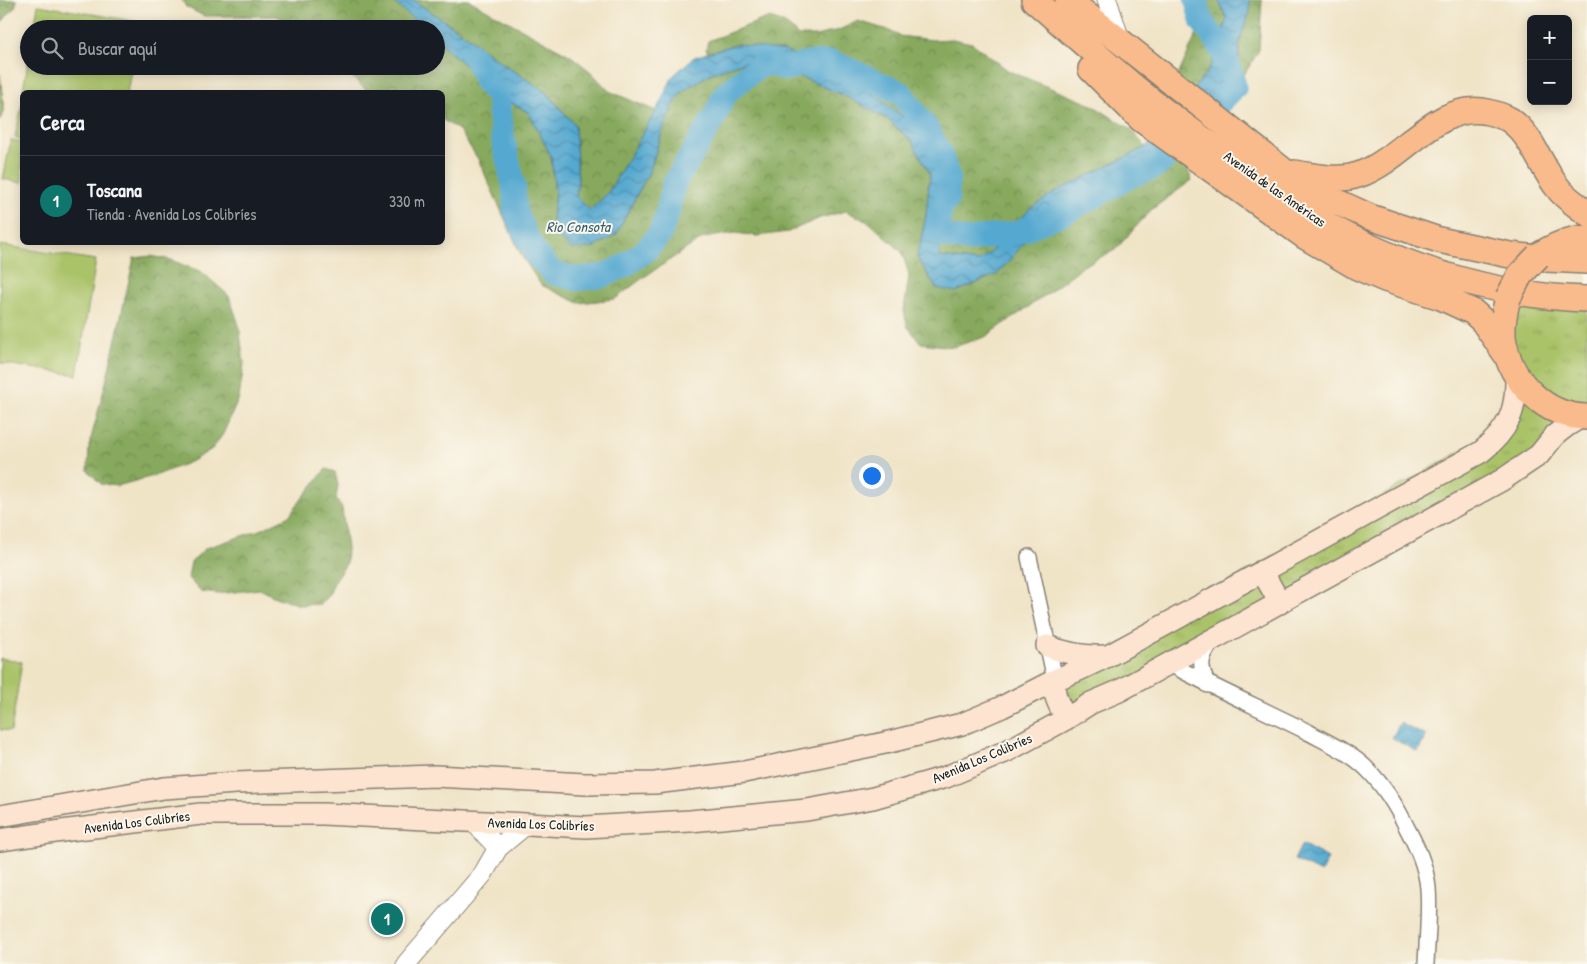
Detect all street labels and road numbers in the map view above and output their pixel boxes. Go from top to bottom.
street label: Avenida de las Américas [1220,146,1330,231]
street label: Avenida Los Colibríes [929,728,1035,787]
street label: Avenida Los Colibríes [83,806,191,837]
street label: Avenida Los Colibríes [487,812,595,835]

